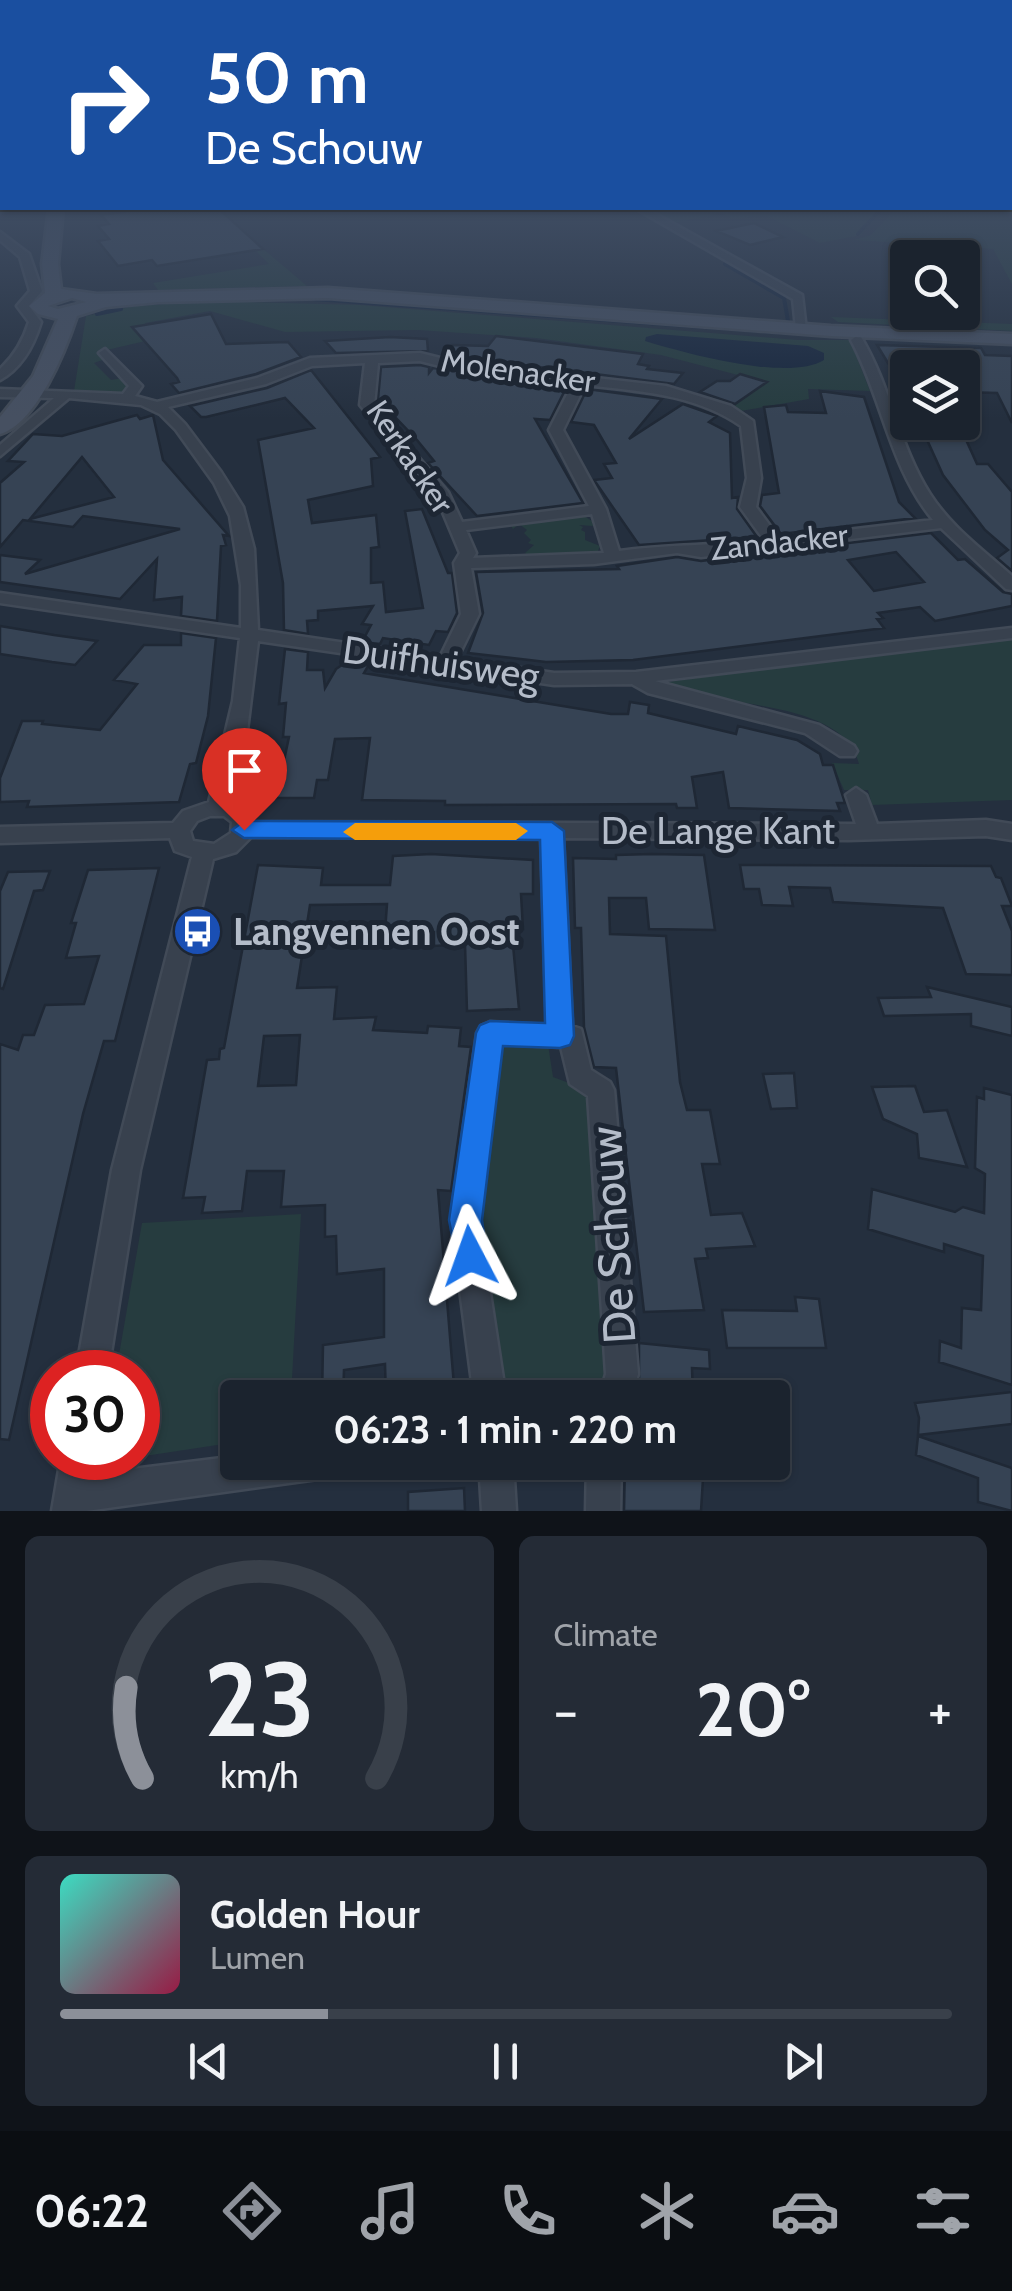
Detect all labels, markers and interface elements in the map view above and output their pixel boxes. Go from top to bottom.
text: 50 m [205,35,369,121]
icon: right [40,40,170,170]
text: De Schouw [205,121,423,175]
map controls [890,240,980,440]
button: search [890,240,980,330]
street label: Molenacker [439,340,598,401]
button: layers [890,350,980,440]
street label: Kerkacker [359,393,463,521]
street label: Zandacker [708,515,851,568]
street label: Duifhuisweg [340,625,543,700]
pin [202,728,287,831]
icon: arrive [217,743,272,798]
street label: De Lange Kant [601,807,835,854]
bus stop icon: Langvennen Oost [172,906,224,958]
place label: Langvennen Oost [233,908,520,955]
street label: De Schouw [577,1124,647,1345]
position arrow [418,1204,522,1308]
speed limit sign: 30 [30,1350,160,1480]
text: 06:23 · 1 min · 220 m [333,1406,677,1453]
text: Climate [554,1615,658,1654]
text: 23 [204,1636,315,1762]
text: 20° [696,1664,810,1755]
text: − [554,1677,578,1744]
text: + [928,1677,952,1744]
text: km/h [220,1754,298,1797]
text: Golden Hour [210,1891,420,1938]
text: Lumen [210,1938,305,1977]
icon: previous [181,2034,236,2089]
icon: pause [478,2034,533,2089]
icon: next [776,2034,831,2089]
icon: directions [217,2176,287,2246]
icon: music [355,2176,425,2246]
icon: phone [493,2176,563,2246]
icon: climate [632,2176,702,2246]
icon: car [770,2176,840,2246]
icon: filters [908,2176,978,2246]
text: 06:22 [34,2184,149,2238]

